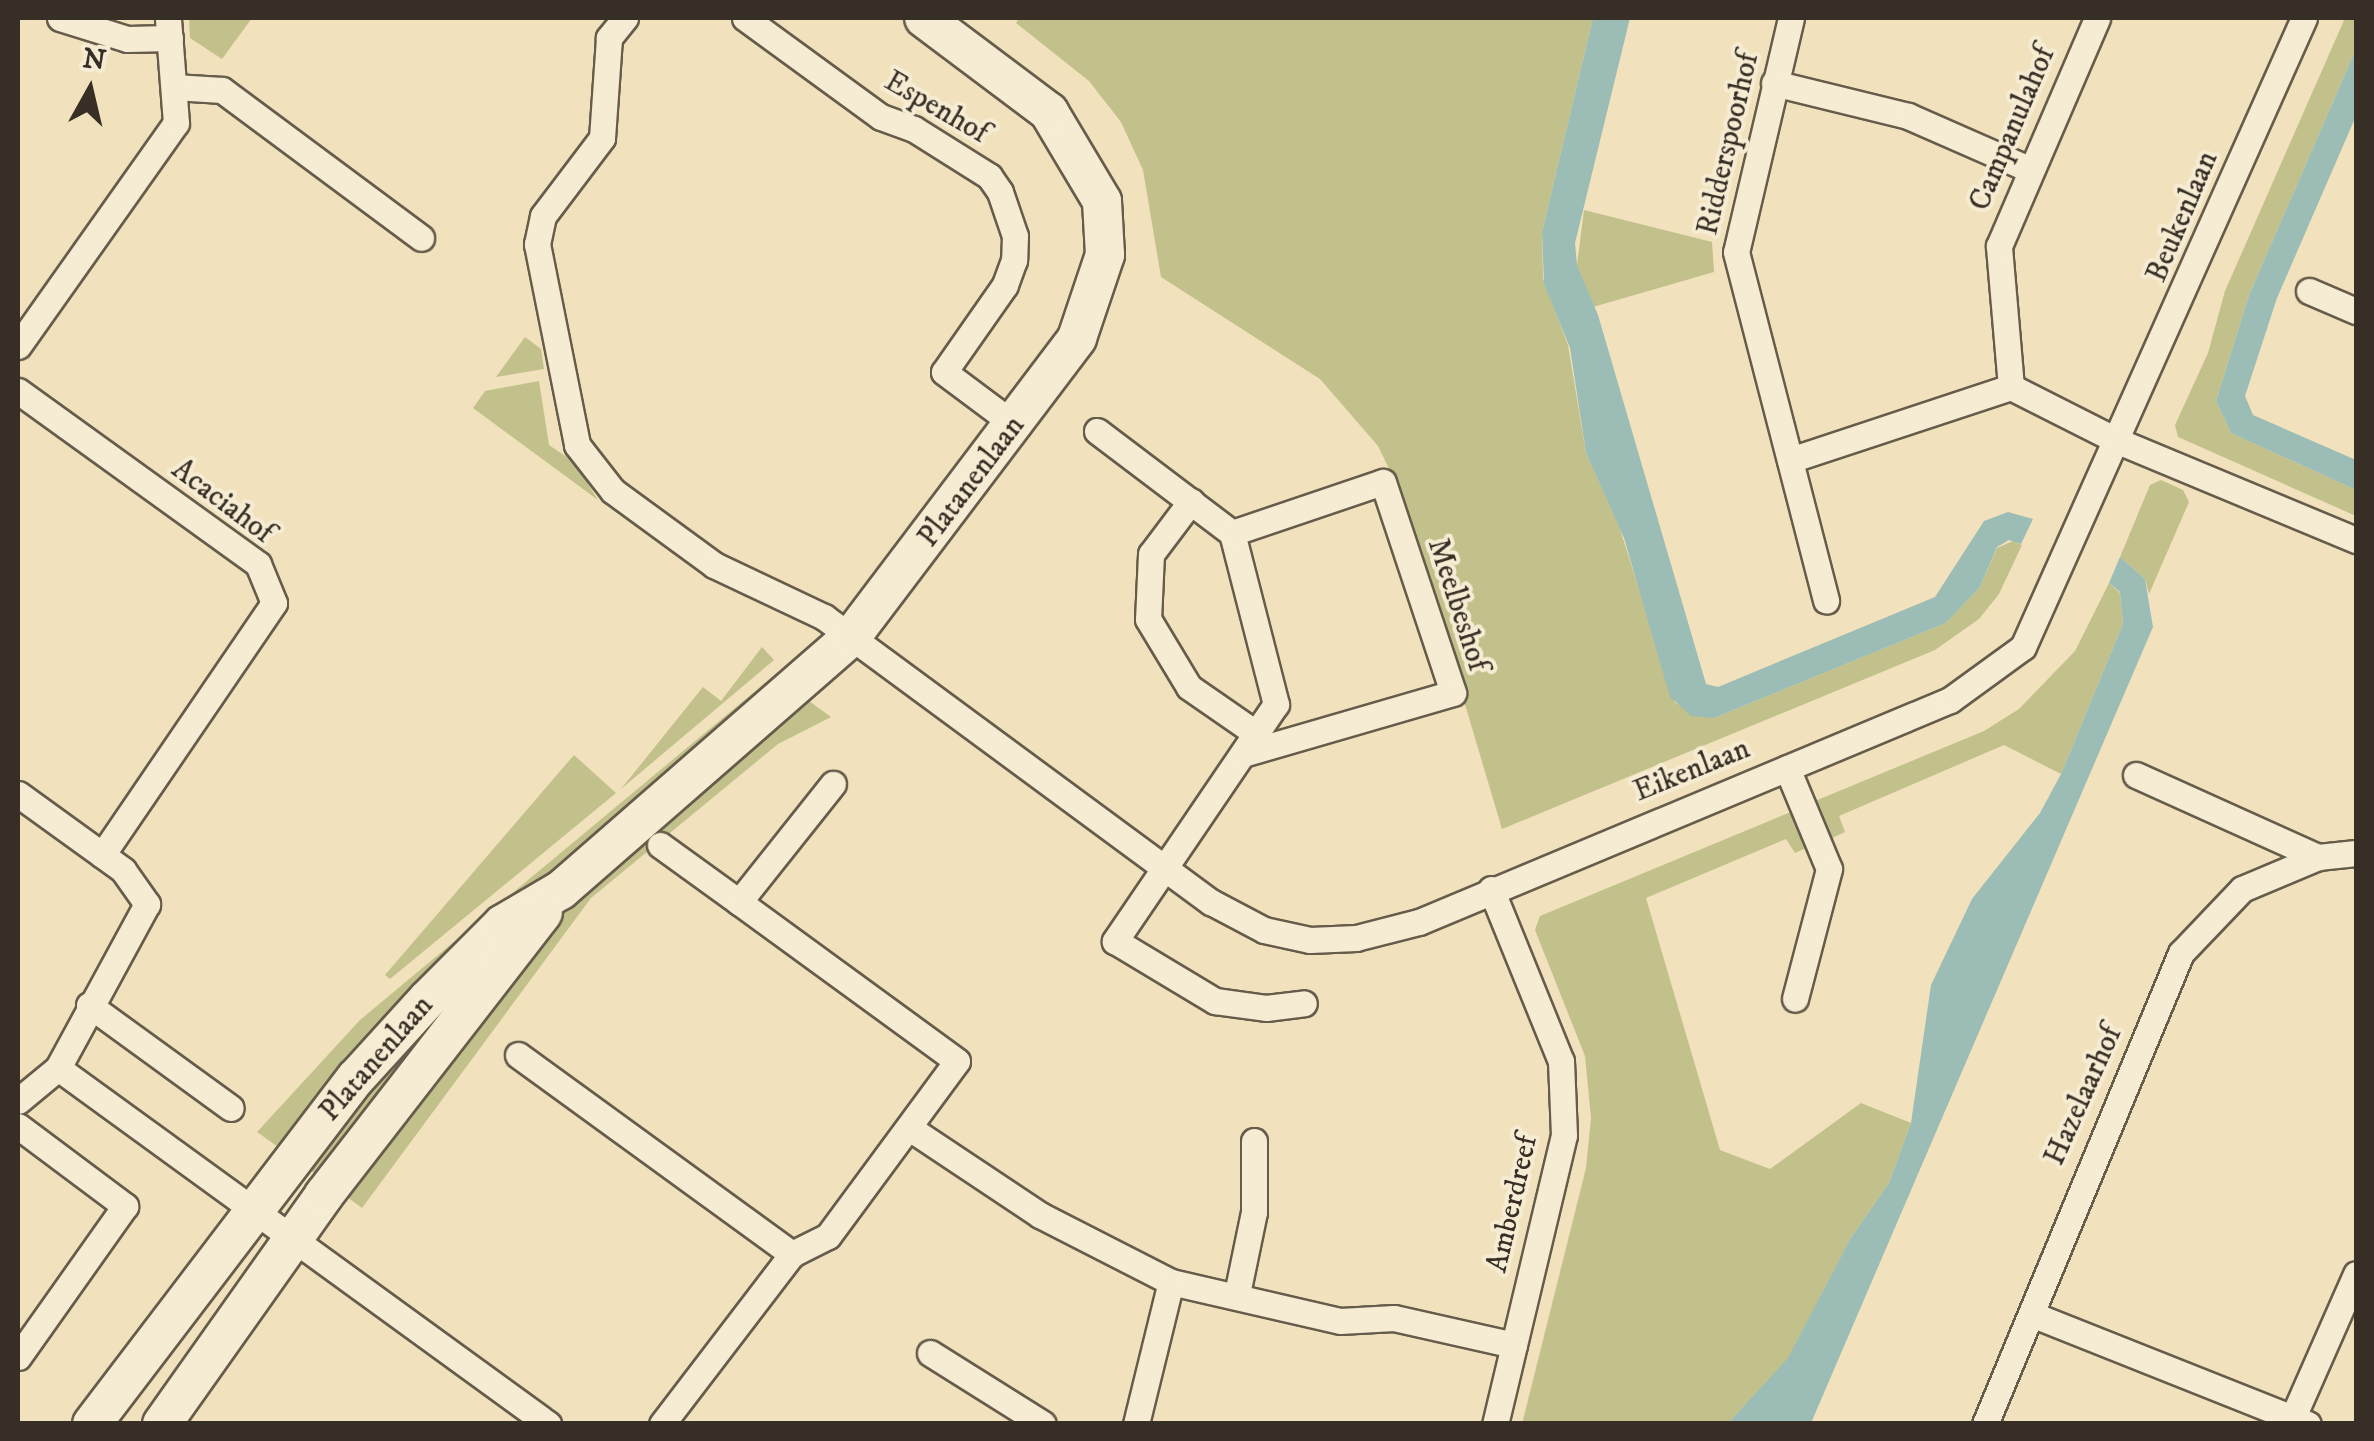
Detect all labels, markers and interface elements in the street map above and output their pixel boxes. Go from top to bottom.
north arrow [40,40,140,140]
text: N [80,41,108,79]
street label: Campanulahof [1962,42,2064,216]
street label: Ridderspoorhof [1691,49,1767,239]
street label: Espenhof [878,64,994,152]
street label: Beukenlaan [2139,146,2227,288]
street label: Platanenlaan [911,409,1033,555]
street label: Acaciahof [164,452,280,552]
street label: Meelbeshof [1419,534,1495,676]
street label: Eikenlaan [1629,731,1755,811]
street label: Platanenlaan [312,989,442,1129]
street label: Hazelaarhof [2037,1021,2131,1171]
street label: Amberdreef [1480,1132,1546,1276]

